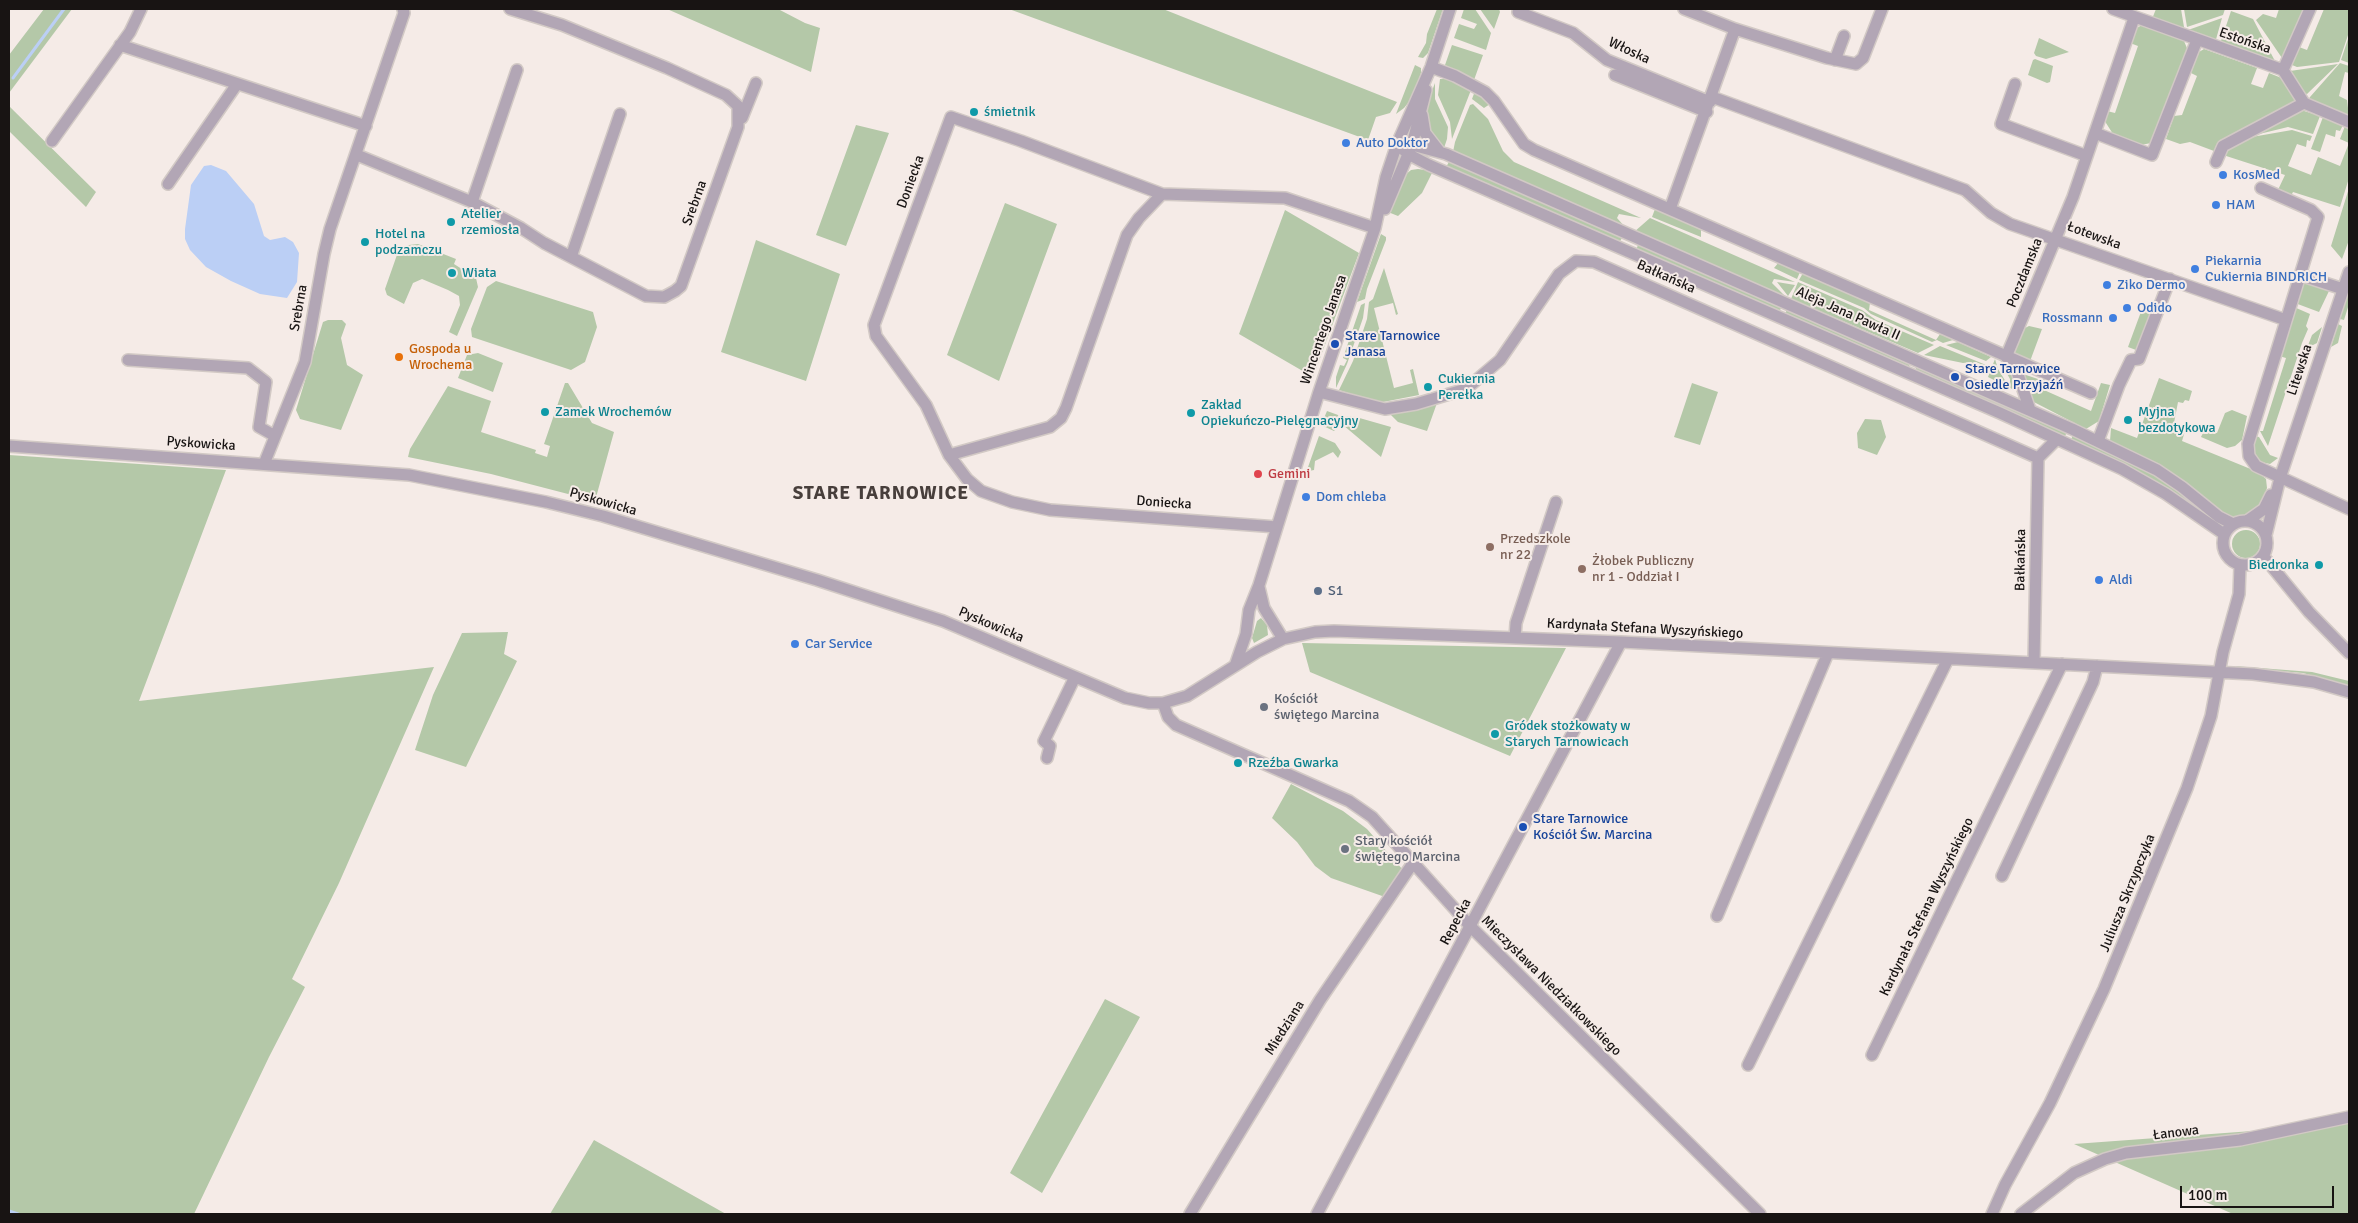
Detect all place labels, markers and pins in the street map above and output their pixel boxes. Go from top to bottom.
place label: śmietnik [984,104,1035,120]
marker: śmietnik [968,106,980,118]
place label: Auto Doktor [1356,135,1428,151]
marker: Auto Doktor [1340,137,1352,149]
place label: KosMed [2233,167,2280,183]
marker: KosMed [2217,169,2229,181]
place label: HAM [2226,197,2255,213]
marker: HAM [2210,199,2222,211]
place label: Atelier rzemiosła [461,206,519,238]
marker: Atelier rzemiosła [445,216,457,228]
place label: Hotel na podzamczu [375,226,442,258]
marker: Hotel na podzamczu [359,236,371,248]
place label: Piekarnia Cukiernia BINDRICH [2205,253,2327,286]
marker: Piekarnia Cukiernia BINDRICH [2189,263,2201,275]
place label: Wiata [462,265,497,281]
marker: Wiata [446,267,458,279]
place label: Ziko Dermo [2117,277,2185,293]
marker: Ziko Dermo [2101,279,2113,291]
place label: Odido [2137,300,2172,316]
marker: Odido [2121,302,2133,314]
place label: Rossmann [2042,310,2103,326]
marker: Rossmann [2107,312,2119,324]
place label: Stare Tarnowice Janasa [1345,328,1440,361]
marker: Stare Tarnowice Janasa [1329,338,1341,350]
place label: Gospoda u Wrochema [409,341,472,374]
marker: Gospoda u Wrochema [393,351,405,363]
place label: Stare Tarnowice Osiedle Przyjaźń [1965,361,2063,394]
place label: Cukiernia Perełka [1438,371,1495,404]
marker: Stare Tarnowice Osiedle Przyjaźń [1949,371,1961,383]
marker: Cukiernia Perełka [1422,381,1434,393]
place label: Zakład Opiekuńczo-Pielęgnacyjny [1201,397,1358,430]
place label: Zamek Wrochemów [555,404,671,420]
place label: Myjna bezdotykowa [2138,404,2216,437]
marker: Zamek Wrochemów [539,406,551,418]
marker: Zakład Opiekuńczo-Pielęgnacyjny [1185,407,1197,419]
marker: Myjna bezdotykowa [2122,414,2134,426]
place label: Gemini [1268,466,1310,482]
marker: Gemini [1252,468,1264,480]
place label: Dom chleba [1316,489,1386,505]
marker: Dom chleba [1300,491,1312,503]
place label: Przedszkole nr 22 [1500,531,1571,564]
marker: Przedszkole nr 22 [1484,541,1496,553]
place label: Żłobek Publiczny nr 1 - Oddział I [1592,553,1694,586]
place label: Biedronka [2248,557,2309,573]
marker: Biedronka [2313,559,2325,571]
marker: Żłobek Publiczny nr 1 - Oddział I [1576,563,1588,575]
place label: Aldi [2109,572,2133,588]
marker: Aldi [2093,574,2105,586]
place label: S1 [1328,583,1343,599]
marker: S1 [1312,585,1324,597]
place label: Car Service [805,636,873,652]
marker: Car Service [789,638,801,650]
place label: Kościół świętego Marcina [1274,691,1379,724]
marker: Kościół świętego Marcina [1258,701,1270,713]
place label: Gródek stożkowaty w Starych Tarnowicach [1505,718,1630,750]
marker: Gródek stożkowaty w Starych Tarnowicach [1489,728,1501,740]
place label: Rzeźba Gwarka [1248,755,1339,771]
marker: Rzeźba Gwarka [1232,757,1244,769]
place label: Stare Tarnowice Kościół Św. Marcina [1533,811,1652,844]
marker: Stare Tarnowice Kościół Św. Marcina [1517,821,1529,833]
place label: Stary kościół świętego Marcina [1355,833,1460,866]
marker: Stary kościół świętego Marcina [1339,843,1351,855]

